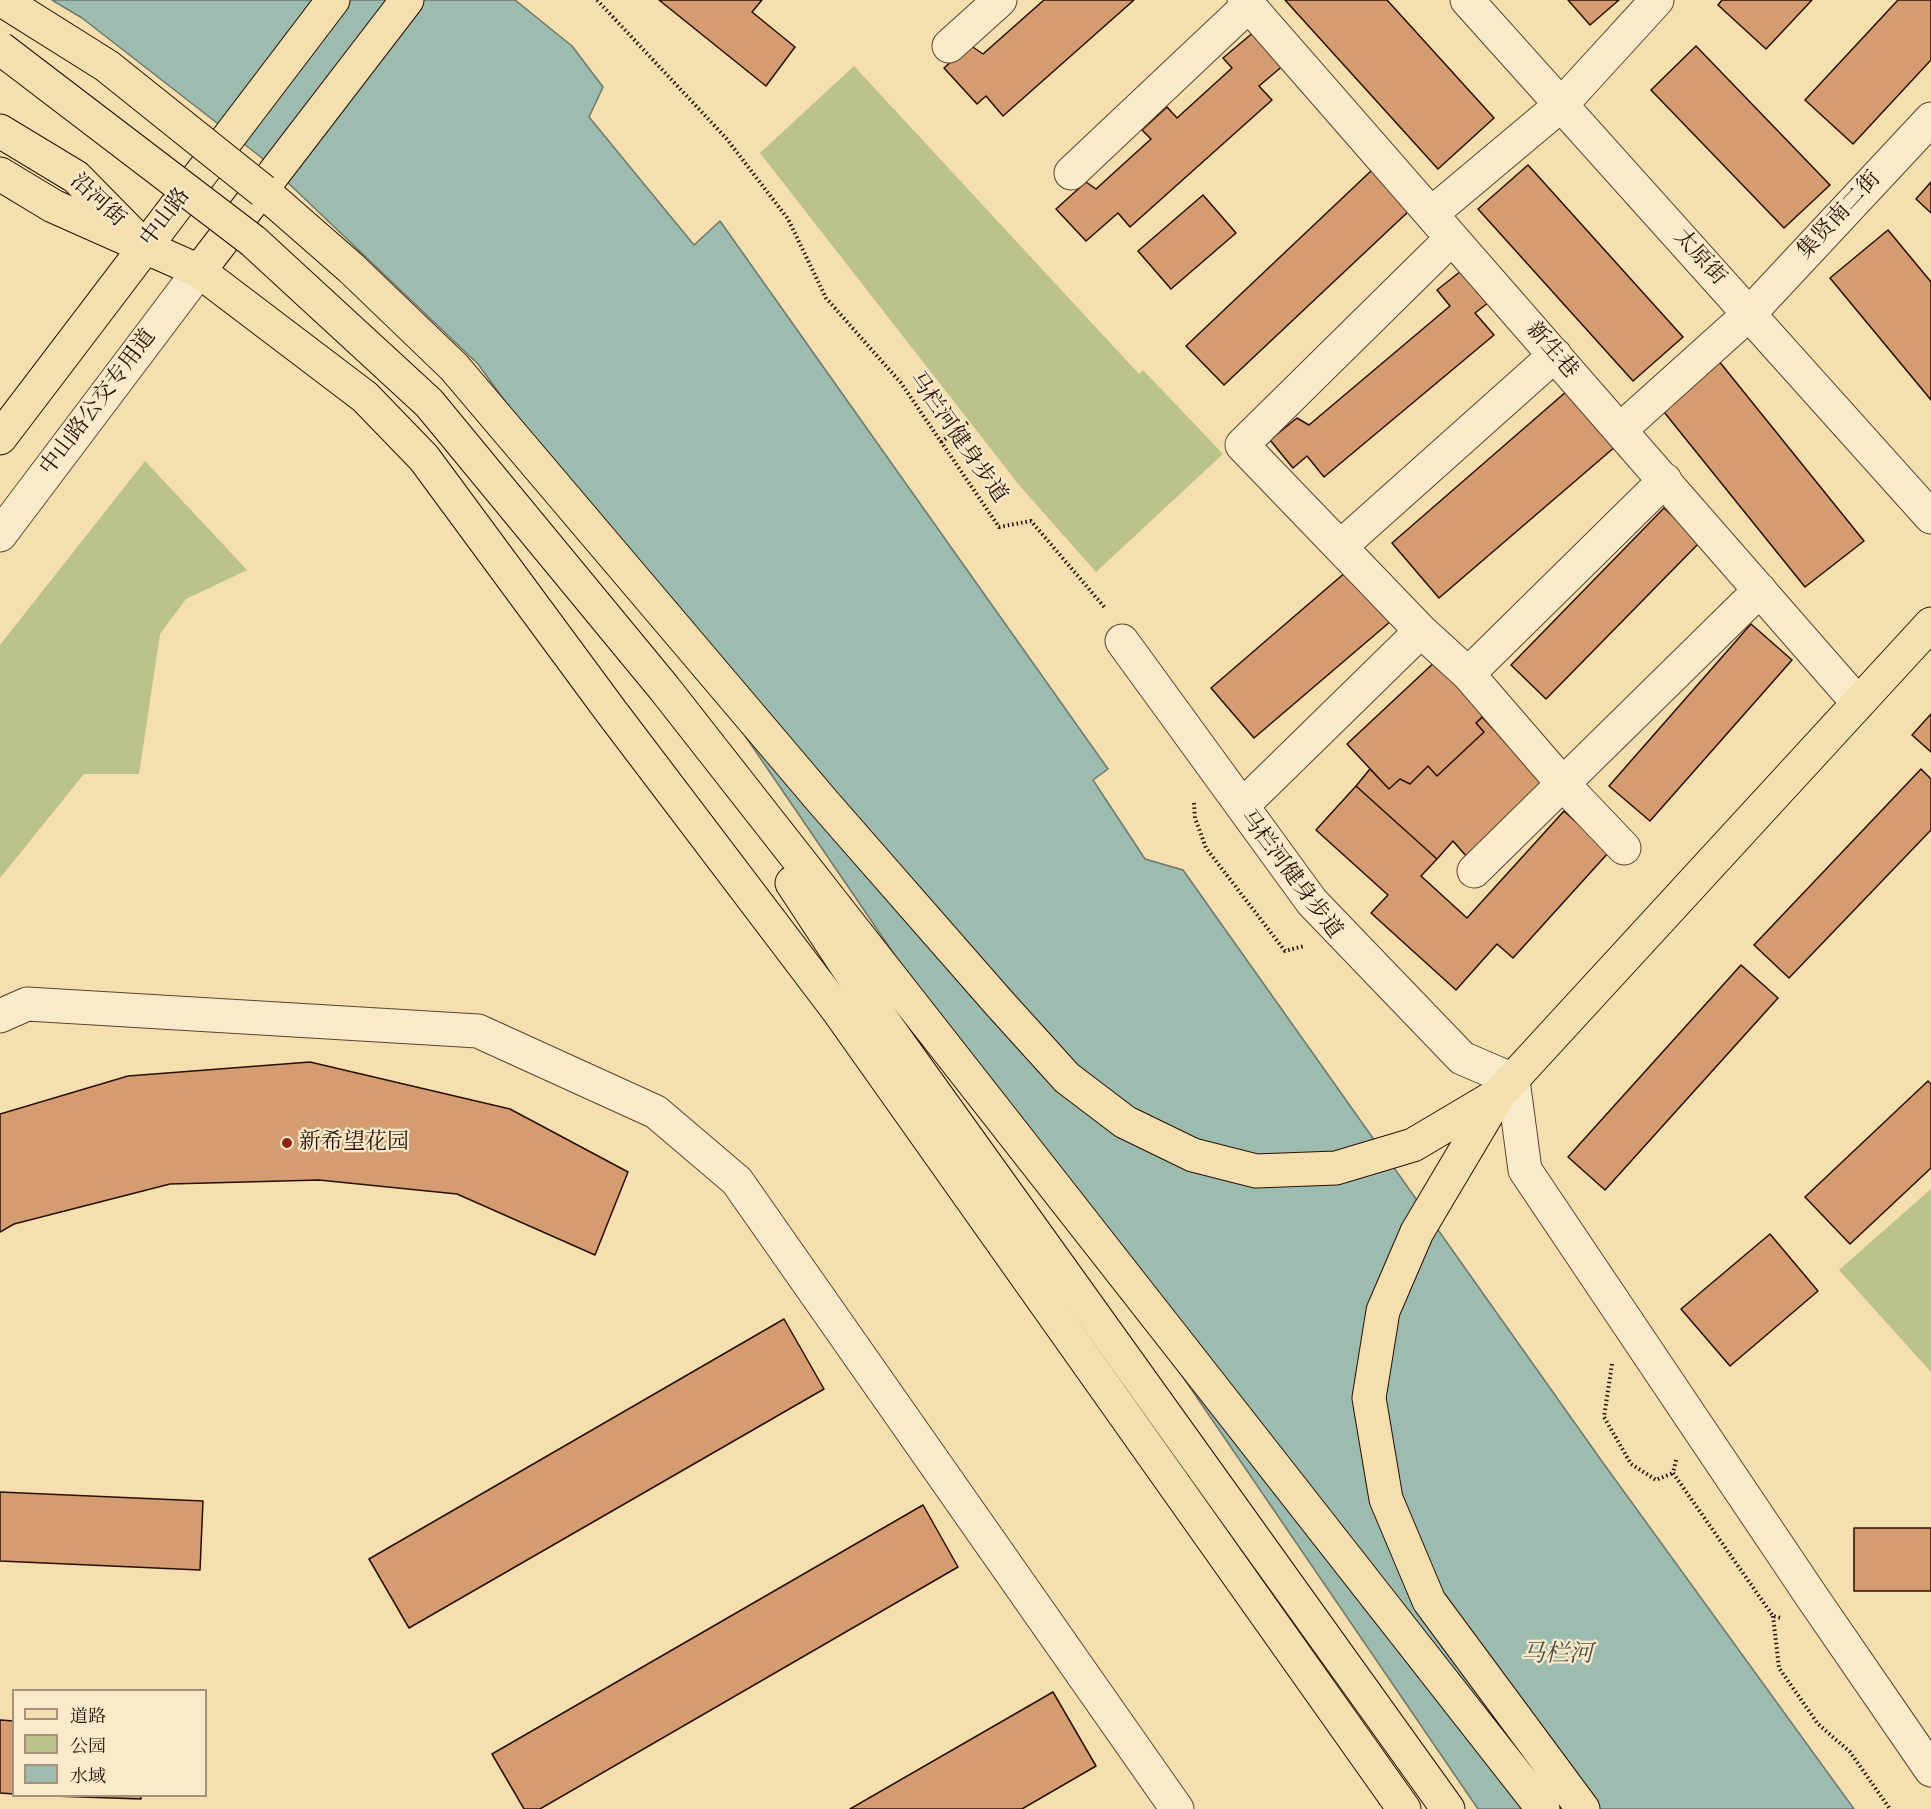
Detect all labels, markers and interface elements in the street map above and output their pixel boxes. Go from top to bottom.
street label: 集贤南二街 [1793,167,1887,265]
street label: 沿河街 [64,169,130,233]
street label: 中山路 [136,184,196,252]
street label: 太原街 [1667,225,1731,291]
street label: 新生巷 [1519,317,1583,385]
street label: 中山路公交专用道 [35,325,163,481]
street label: 马栏河健身步道 [902,367,1012,509]
street label: 马栏河健身步道 [1233,806,1347,944]
place label: 新希望花园 [299,1130,409,1156]
marker: 新希望花园 [280,1136,294,1150]
water label: 马栏河 [1521,1642,1593,1670]
legend [12,1689,207,1797]
text: 道路 [70,1705,106,1728]
text: 公园 [70,1735,106,1758]
text: 水域 [70,1765,106,1788]

